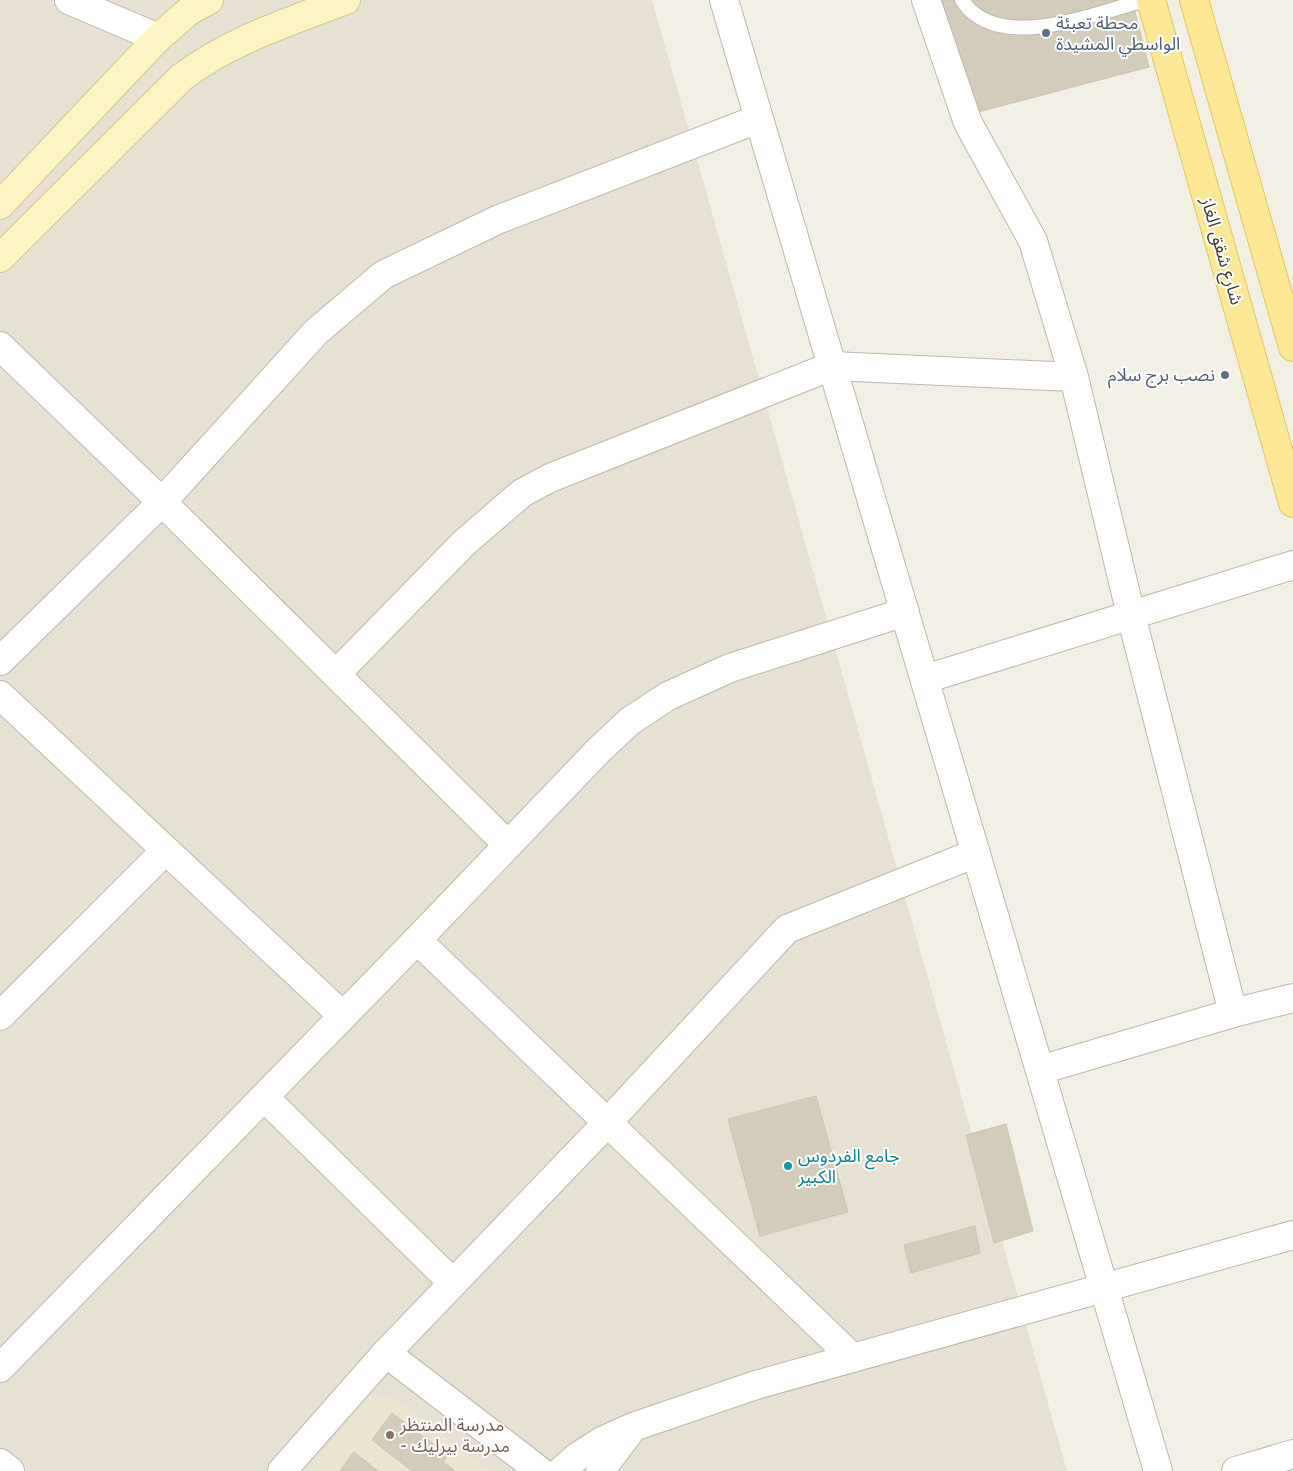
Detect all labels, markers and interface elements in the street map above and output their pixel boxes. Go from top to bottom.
place label: محطة تعبئة الواسطي المشيدة [1056,13,1180,57]
marker: محطة تعبئة الواسطي المشيدة [1040,27,1052,39]
street label: شارع شقق الغاز [1193,194,1247,308]
place label: نصب برج سلام [1108,365,1215,389]
marker: نصب برج سلام [1219,369,1231,381]
place label: جامع الفردوس الكبير [797,1146,900,1190]
marker: جامع الفردوس الكبير [782,1160,794,1172]
place label: مدرسة المنتظر - مدرسة بيرليك [399,1415,510,1459]
marker: مدرسة المنتظر - مدرسة بيرليك [384,1429,396,1441]

